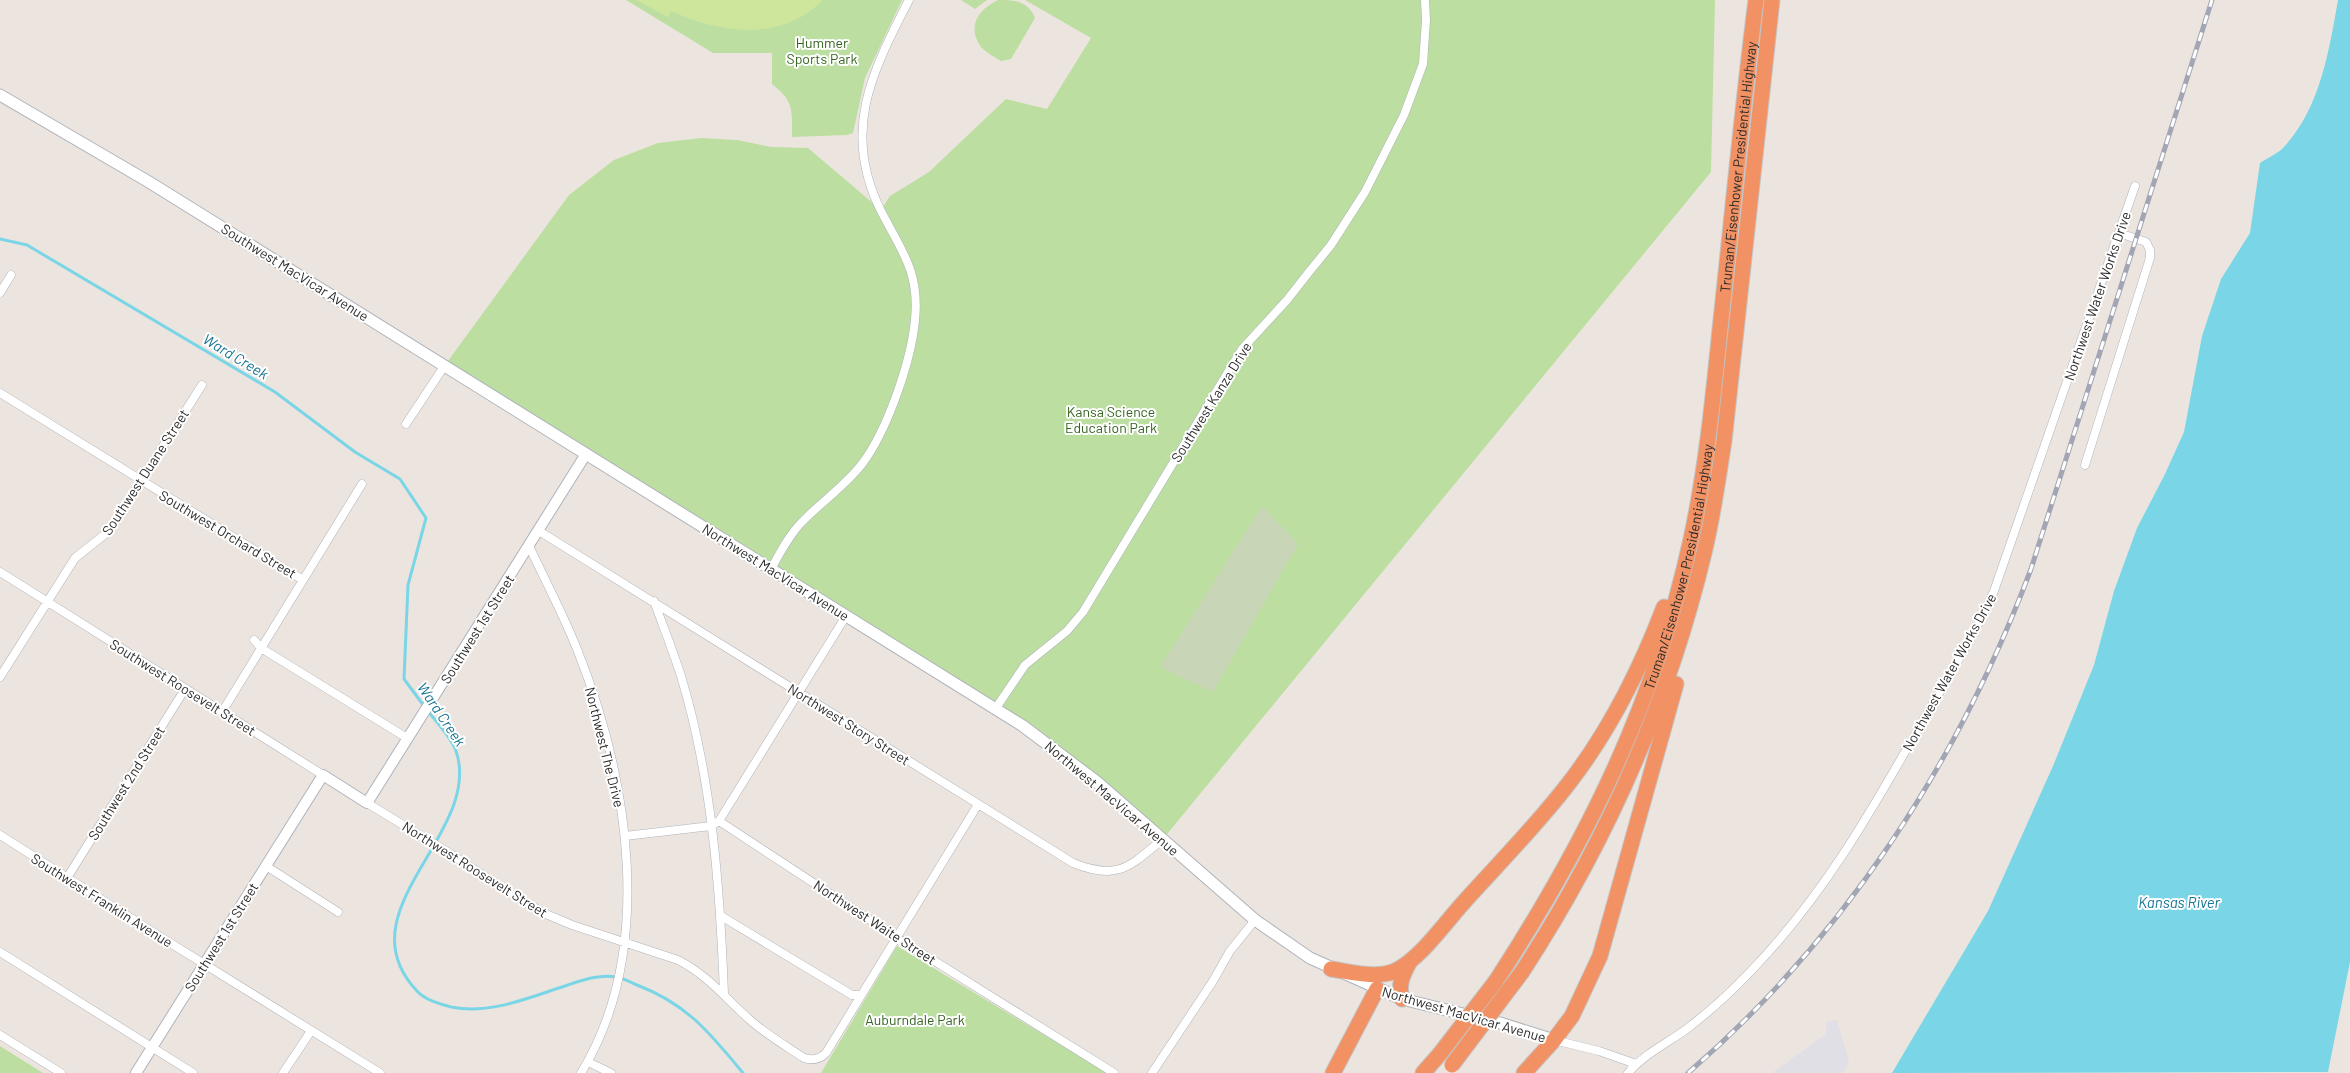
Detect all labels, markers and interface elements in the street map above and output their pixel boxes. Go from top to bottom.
park label: Hummer Sports Park [787,34,857,67]
street label: Truman/Eisenhower Presidential Highway [1715,40,1759,293]
street label: Northwest Water Works Drive [2060,209,2134,383]
street label: Southwest MacVicar Avenue [218,220,372,324]
water label: Ward Creek [200,329,273,383]
street label: Southwest Kanza Drive [1167,339,1255,465]
park label: Kansa Science Education Park [1065,403,1157,436]
street label: Southwest Duane Street [98,406,192,538]
street label: Truman/Eisenhower Presidential Highway [1639,442,1716,692]
street label: Southwest Orchard Street [156,486,300,582]
street label: Northwest MacVicar Avenue [699,520,853,624]
street label: Southwest 1st Street [437,571,517,687]
street label: Northwest Water Works Drive [1898,590,2000,754]
street label: Southwest Roosevelt Street [107,635,259,739]
water label: Ward Creek [414,679,470,750]
street label: Northwest Story Street [785,680,913,768]
street label: Northwest The Drive [582,685,628,809]
street label: Southwest 2nd Street [84,723,168,843]
street label: Northwest MacVicar Avenue [1042,737,1182,859]
street label: Northwest Roosevelt Street [399,817,551,921]
street label: Southwest Franklin Avenue [28,849,176,951]
street label: Northwest Waite Street [811,876,939,968]
street label: Southwest 1st Street [181,879,261,995]
water label: Kansas River [2138,893,2221,911]
street label: Northwest MacVicar Avenue [1380,982,1548,1046]
park label: Auburndale Park [865,1011,965,1028]

